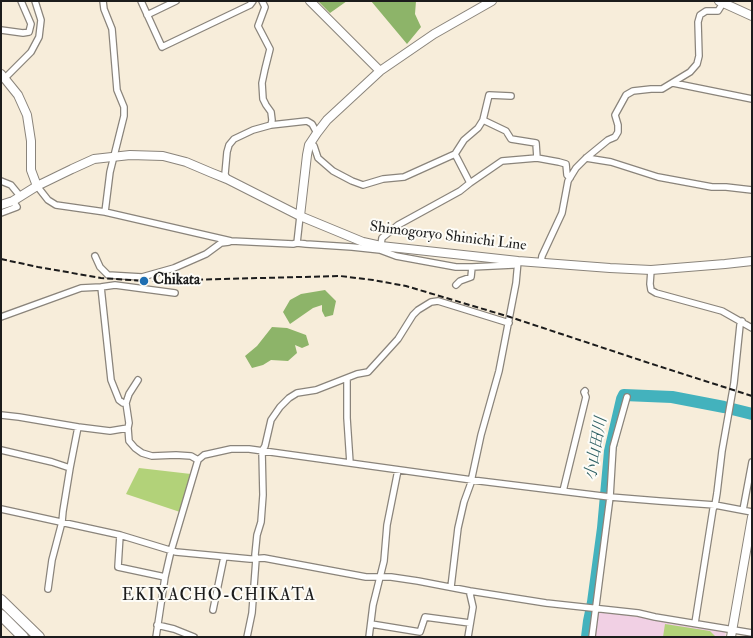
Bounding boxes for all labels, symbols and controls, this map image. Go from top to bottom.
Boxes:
street label: Shimogoryo Shinichi Line [369,218,527,256]
place label: Chikata [153,272,200,290]
marker: Chikata [138,275,150,287]
water label: 小山田川 [582,416,612,482]
district label: EKIYACHO-CHIKATA [122,586,316,606]

